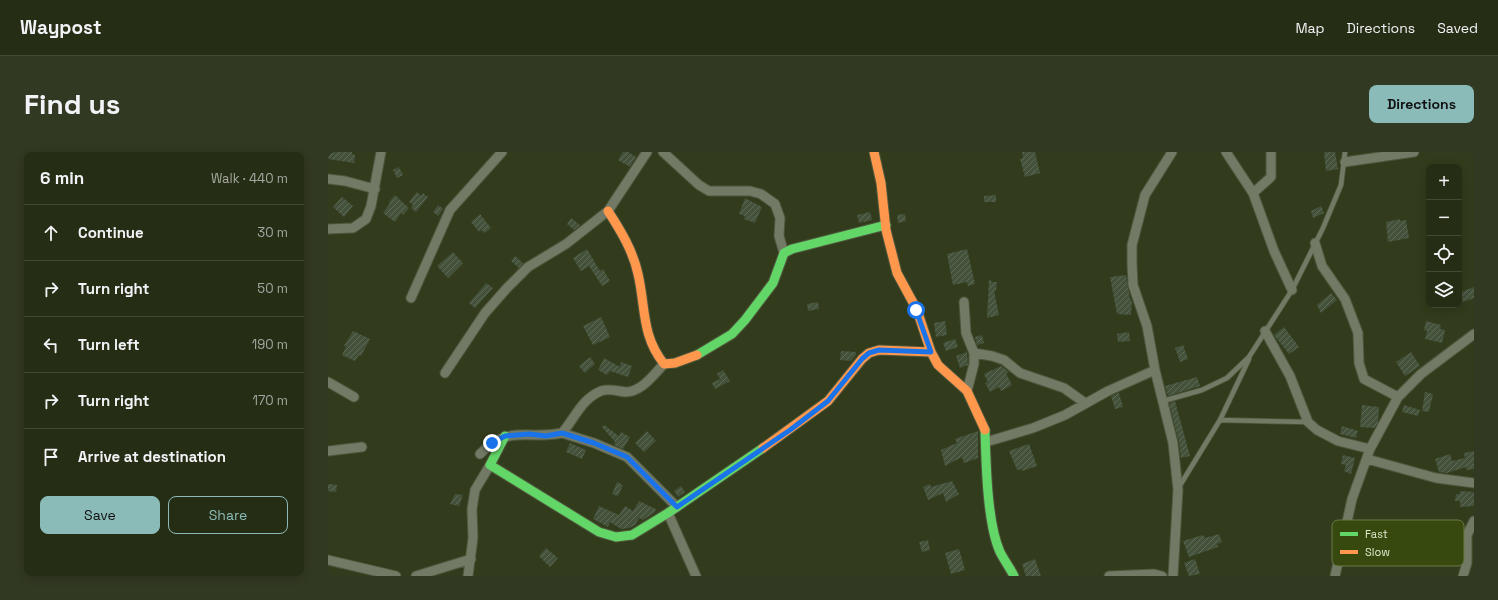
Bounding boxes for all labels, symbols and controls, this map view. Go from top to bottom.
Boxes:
text: Waypost [20,15,102,40]
text: Map [1295,19,1325,37]
text: Directions [1347,19,1415,37]
text: Saved [1437,19,1478,37]
button: Directions [1369,85,1474,123]
text: Find us [24,86,121,122]
map controls [1426,164,1462,308]
button: + [1426,164,1462,200]
text: 6 min [40,167,84,189]
text: Walk · 440 m [211,170,288,187]
button: − [1426,200,1462,236]
icon: ahead [40,222,62,244]
text: Continue [78,223,144,242]
text: 30 m [257,224,288,241]
button: locate [1426,236,1462,272]
button: layers [1426,272,1462,308]
icon: right [40,278,62,300]
text: Turn right [78,279,149,298]
text: 50 m [257,280,288,297]
route start [907,301,925,319]
icon: left [40,334,62,356]
text: Turn left [78,335,140,354]
text: 190 m [252,336,288,353]
icon: right [40,390,62,412]
text: Turn right [78,391,149,410]
text: 170 m [252,392,288,409]
route end [483,434,501,452]
icon: arrive [40,446,62,468]
text: Arrive at destination [78,447,226,466]
button: Save [40,496,160,534]
button: Share [168,496,288,534]
legend [1332,520,1464,566]
text: Fast [1365,527,1388,541]
text: Slow [1365,545,1390,559]

